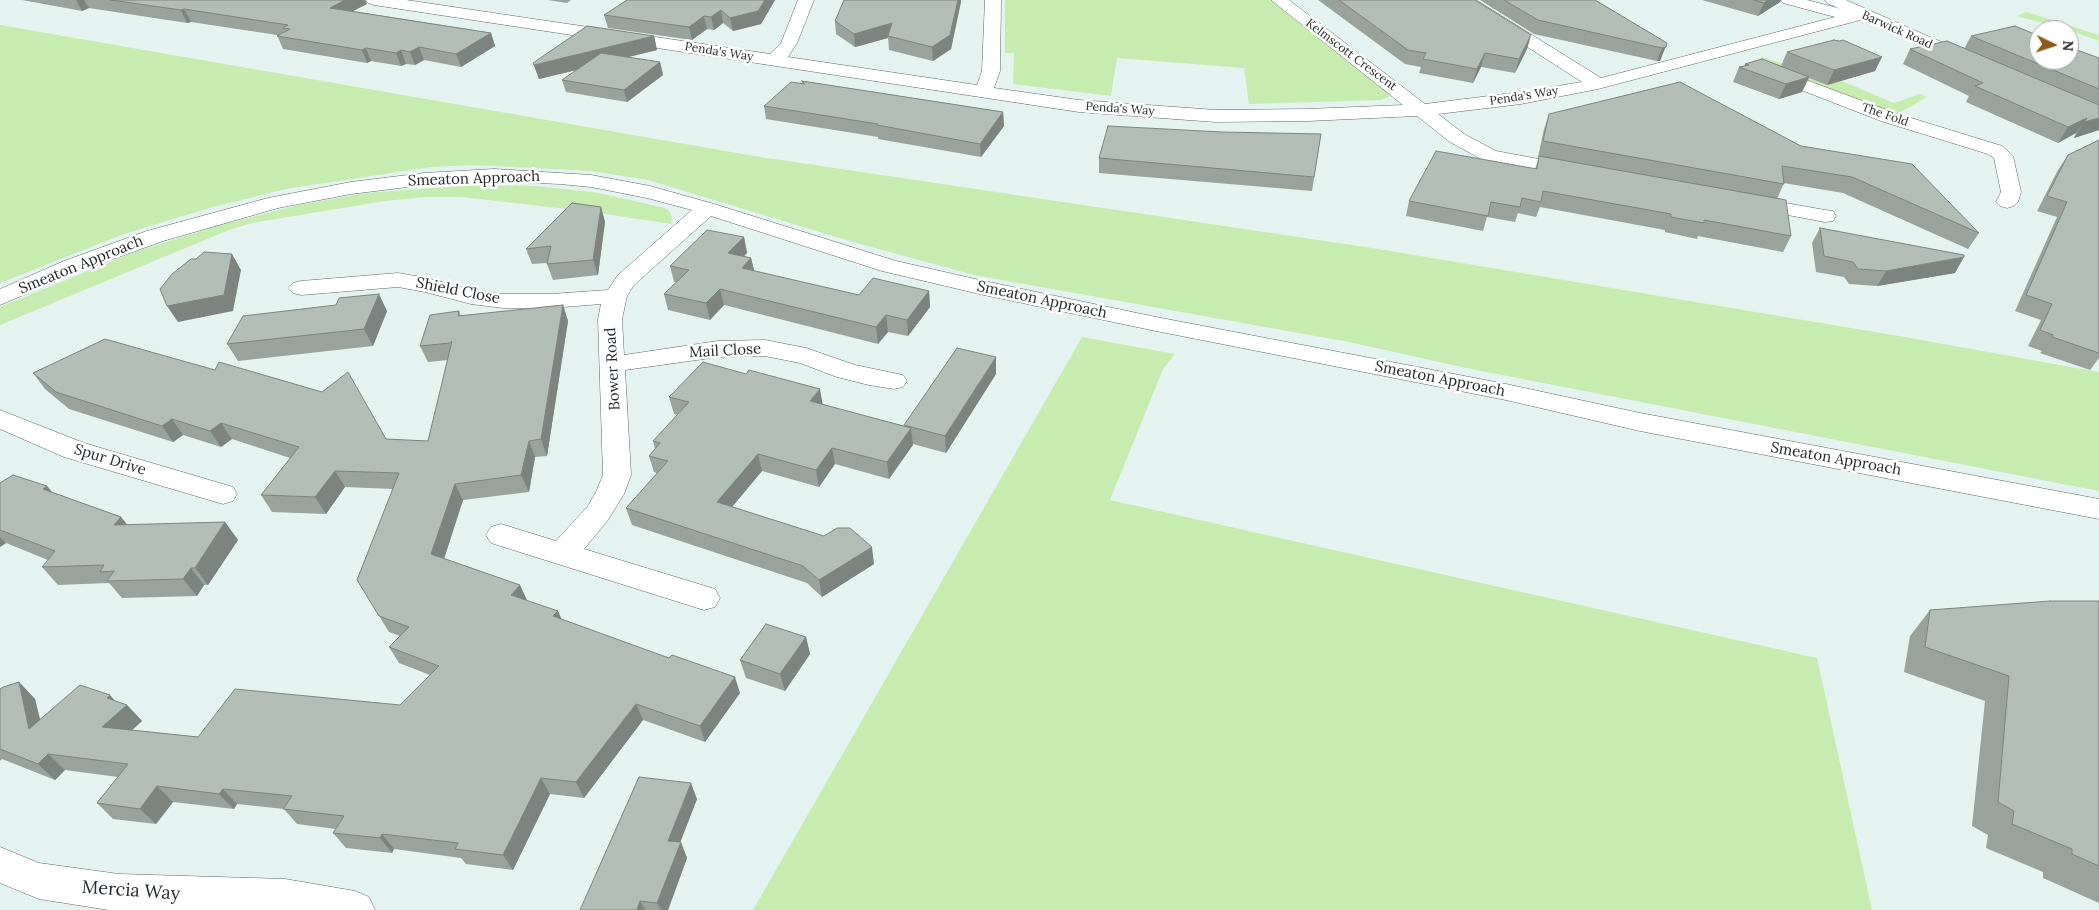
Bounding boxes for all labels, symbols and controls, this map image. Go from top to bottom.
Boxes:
street label: Barwick Road [1859,8,1935,52]
street label: Kelmscott Crescent [1303,16,1399,94]
north arrow [2029,20,2079,70]
street label: Penda's Way [684,39,754,65]
text: N [2059,40,2077,52]
street label: Penda's Way [1489,83,1559,109]
street label: Penda's Way [1085,99,1155,119]
street label: The Fold [1860,100,1910,130]
street label: Smeaton Approach [408,168,540,190]
street label: Smeaton Approach [16,232,146,298]
street label: Shield Close [414,274,502,308]
street label: Smeaton Approach [975,277,1109,323]
street label: Bower Road [602,327,624,411]
street label: Mail Close [688,340,762,362]
street label: Smeaton Approach [1373,358,1507,400]
street label: Smeaton Approach [1769,439,1903,479]
street label: Spur Drive [72,441,148,479]
street label: Mercia Way [81,877,181,905]

